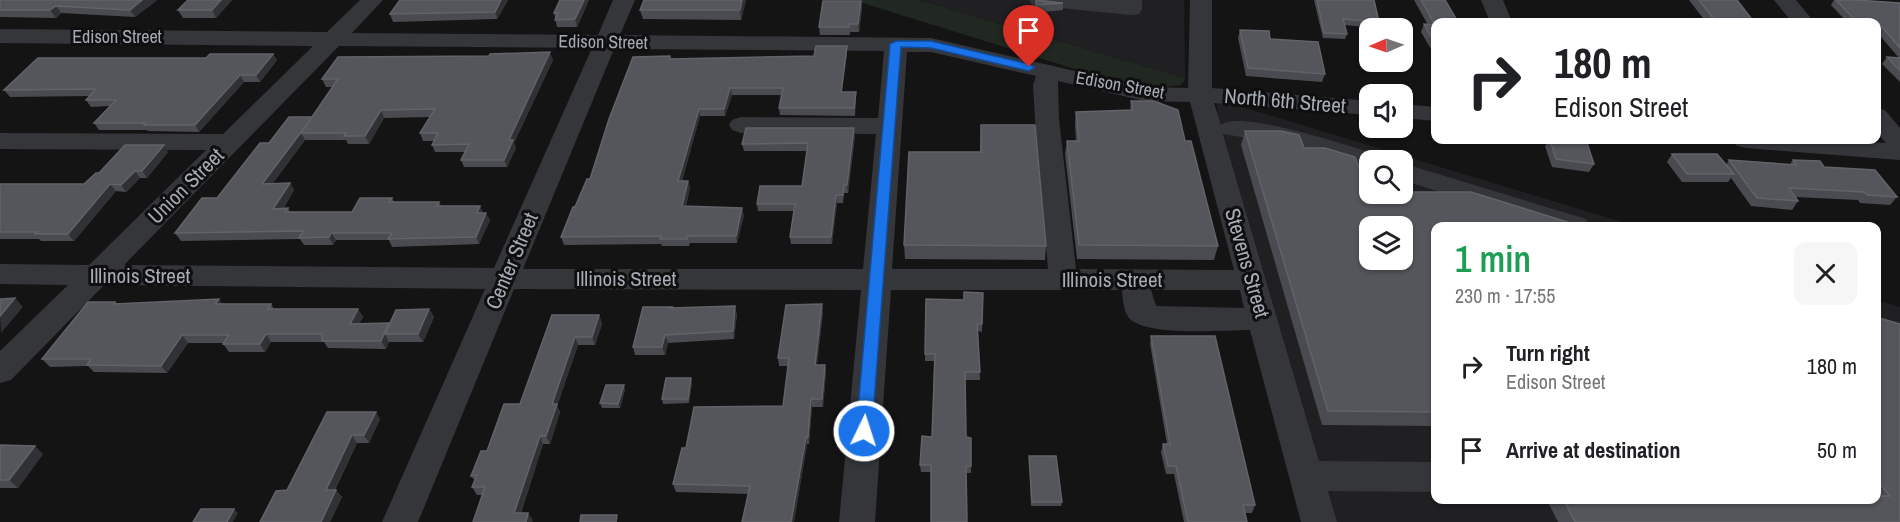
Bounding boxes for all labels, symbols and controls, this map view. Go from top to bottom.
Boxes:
pin [1003,5,1054,67]
icon: arrive [1012,14,1045,47]
north arrow [1359,18,1413,72]
map controls [1359,18,1413,270]
street label: Edison Street [72,24,162,49]
street label: Edison Street [558,28,648,55]
text: 180 m [1554,35,1652,91]
icon: right [1455,42,1533,120]
street label: Edison Street [1074,64,1166,105]
street label: North 6th Street [1223,81,1347,120]
button: sound [1359,84,1413,138]
text: Edison Street [1554,89,1688,125]
street label: Union Street [141,141,230,230]
button: search [1359,150,1413,204]
street label: Stevens Street [1218,205,1277,321]
street label: Center Street [478,208,545,314]
button: layers [1359,216,1413,270]
text: 1 min [1455,235,1531,283]
button: close [1794,242,1857,305]
street label: Illinois Street [90,261,190,290]
street label: Illinois Street [576,264,676,293]
street label: Illinois Street [1062,265,1162,294]
text: 230 m · 17:55 [1455,282,1555,309]
text: Turn right [1506,338,1590,368]
icon: right [1455,350,1488,383]
text: 180 m [1807,351,1857,381]
text: Edison Street [1506,368,1605,395]
position arrow [832,399,896,463]
icon: arrive [1455,434,1488,467]
text: Arrive at destination [1506,435,1680,465]
text: 50 m [1817,435,1857,465]

